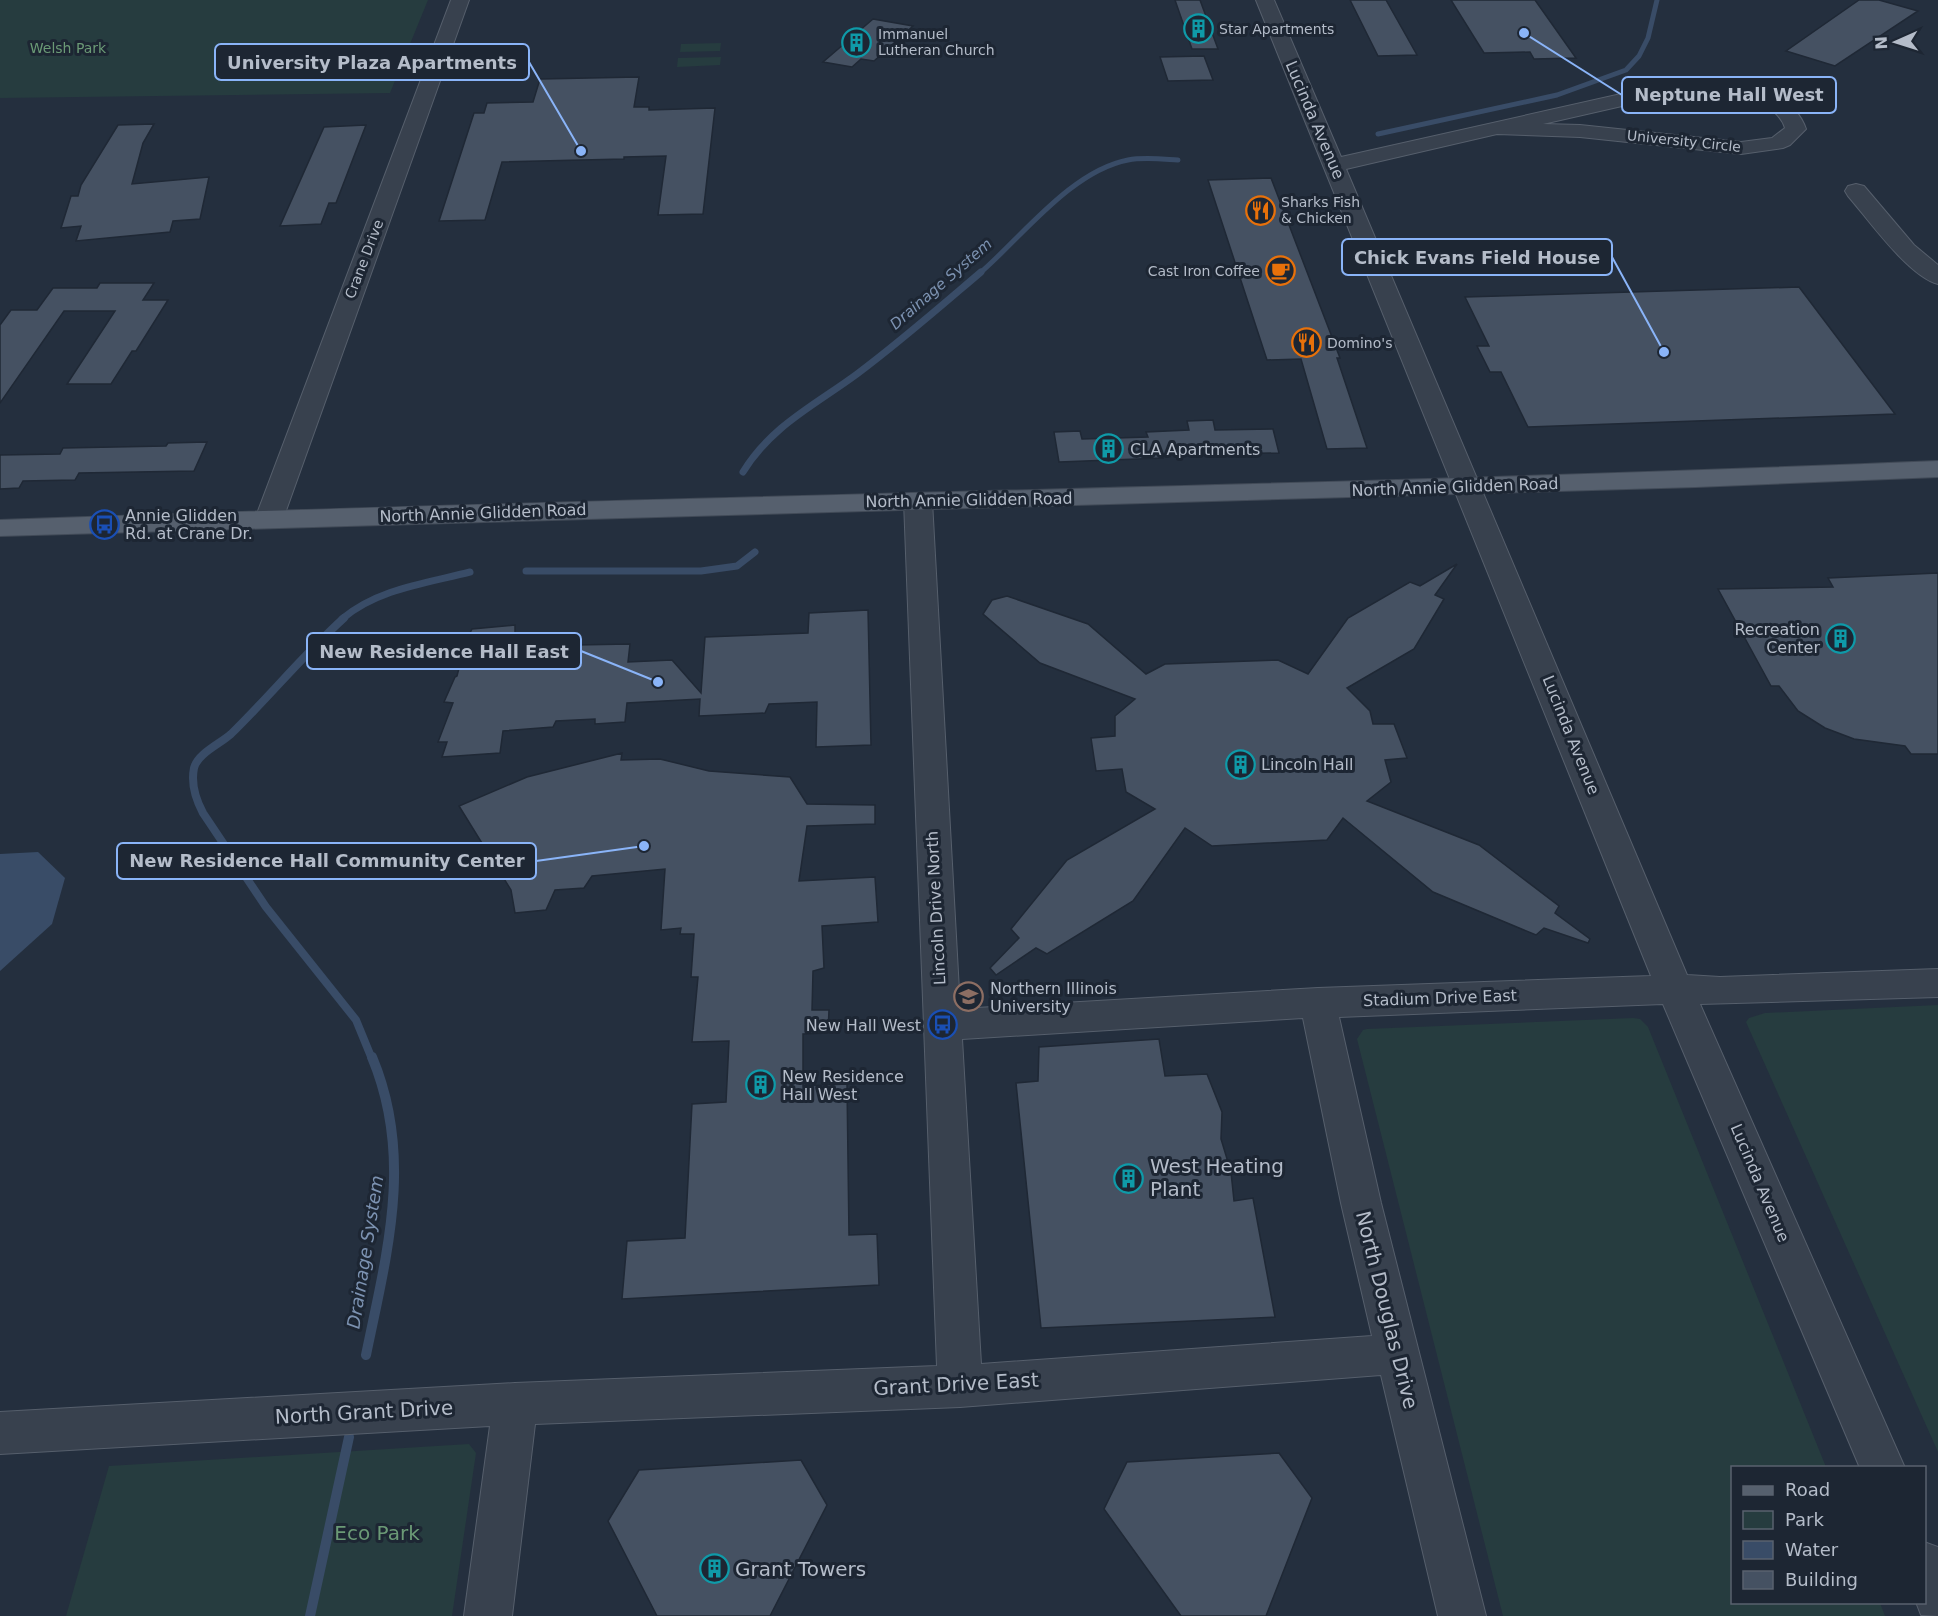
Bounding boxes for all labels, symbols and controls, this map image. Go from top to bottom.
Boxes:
north arrow [1866,12,1926,72]
building icon: Star Apartments [1182,13,1214,45]
place label: Star Apartments [1219,21,1334,37]
building icon: Immanuel Lutheran Church [841,26,873,58]
place label: Immanuel Lutheran Church [878,26,995,58]
text: N [1872,36,1891,50]
park label: Welsh Park [30,40,107,56]
callout: University Plaza Apartments [215,44,529,80]
text: University Plaza Apartments [227,52,517,73]
street label: Lucinda Avenue [1282,58,1348,182]
callout: Neptune Hall West [1622,77,1836,113]
text: Neptune Hall West [1634,84,1824,105]
street label: University Circle [1626,127,1742,155]
restaurant icon: Sharks Fish & Chicken [1244,194,1276,226]
place label: Sharks Fish & Chicken [1281,194,1360,226]
street label: Crane Drive [342,217,386,301]
water label: Drainage System [886,235,996,333]
callout: Chick Evans Field House [1342,239,1612,275]
text: Chick Evans Field House [1354,247,1600,268]
cafe icon: Cast Iron Coffee [1265,255,1297,287]
place label: Cast Iron Coffee [1148,263,1260,279]
restaurant icon: Domino's [1290,327,1322,359]
place label: Domino's [1327,335,1392,351]
building icon: CLA Apartments [1093,433,1125,465]
place label: CLA Apartments [1130,440,1260,459]
street label: North Annie Glidden Road [1351,474,1559,500]
street label: North Annie Glidden Road [865,489,1073,511]
street label: North Annie Glidden Road [379,500,587,526]
place label: Annie Glidden Rd. at Crane Dr. [125,506,253,543]
bus stop icon: Annie Glidden Rd. at Crane Dr. [88,508,120,540]
place label: Recreation Center [1734,620,1820,657]
building icon: Recreation Center [1825,622,1857,654]
callout: New Residence Hall East [307,633,581,669]
text: New Residence Hall East [319,641,569,662]
street label: Lucinda Avenue [1538,673,1604,797]
building icon: Lincoln Hall [1224,748,1256,780]
place label: Lincoln Hall [1261,755,1353,774]
street label: Lincoln Drive North [922,830,950,986]
callout: New Residence Hall Community Center [117,843,536,879]
text: New Residence Hall Community Center [129,850,525,871]
place label: Northern Illinois University [990,979,1117,1016]
school or university icon: Northern Illinois University [953,981,985,1013]
street label: Stadium Drive East [1363,986,1517,1010]
bus stop icon: New Hall West [926,1009,958,1041]
place label: New Hall West [806,1016,921,1035]
place label: New Residence Hall West [782,1067,904,1104]
building icon: New Residence Hall West [745,1069,777,1101]
street label: Lucinda Avenue [1727,1121,1793,1245]
place label: West Heating Plant [1150,1154,1284,1201]
building icon: West Heating Plant [1113,1162,1145,1194]
water label: Drainage System [342,1174,388,1330]
street label: North Douglas Drive [1351,1209,1423,1411]
street label: Grant Drive East [873,1368,1040,1400]
street label: North Grant Drive [274,1395,454,1429]
legend [1731,1466,1926,1604]
text: Road [1785,1479,1830,1500]
text: Park [1785,1509,1824,1530]
park label: Eco Park [334,1521,420,1545]
text: Water [1785,1539,1839,1560]
building icon: Grant Towers [698,1553,730,1585]
place label: Grant Towers [735,1557,866,1581]
text: Building [1785,1569,1858,1590]

